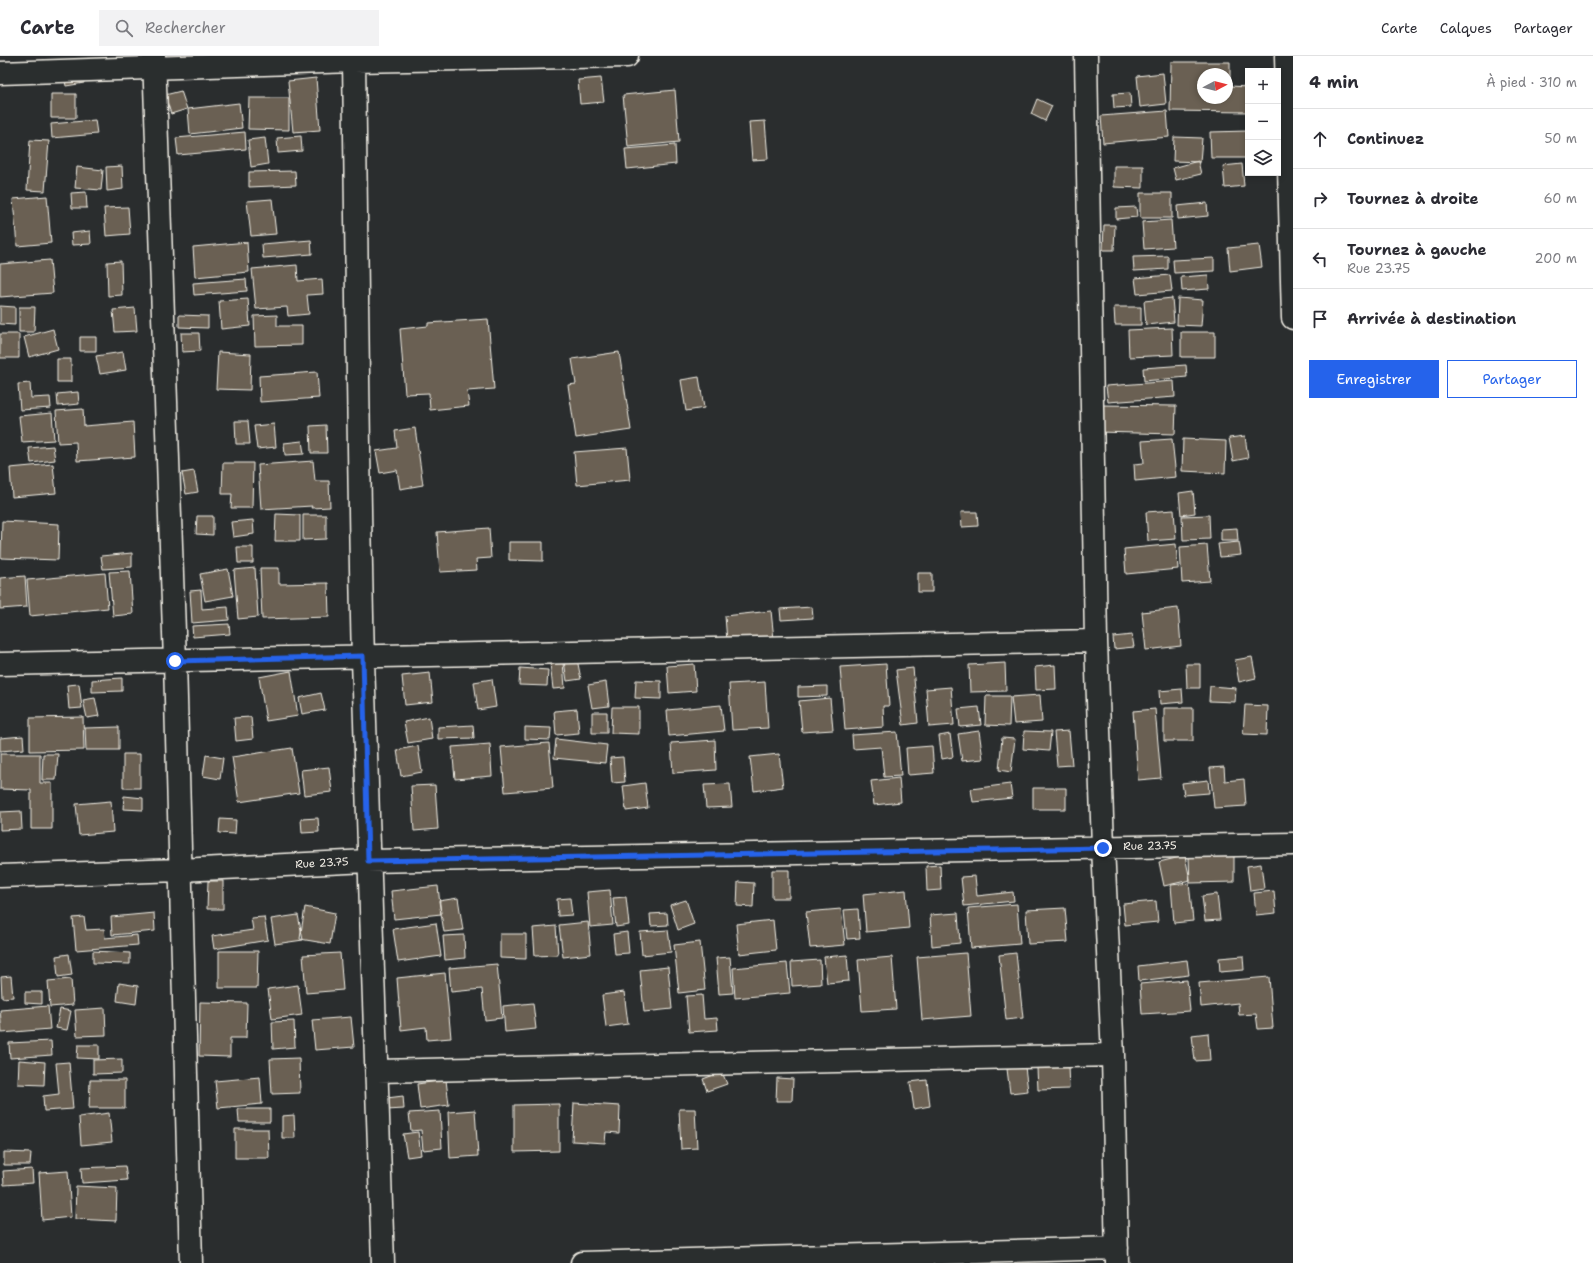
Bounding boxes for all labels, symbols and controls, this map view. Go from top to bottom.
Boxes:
search box [99,10,379,46]
text: Carte [20,15,75,40]
icon: search [113,17,135,39]
text: Rechercher [145,18,226,38]
text: Carte [1381,19,1418,37]
text: Calques [1440,19,1492,37]
text: Partager [1514,19,1573,37]
north arrow [1197,68,1233,104]
map controls [1245,68,1281,176]
button: + [1245,68,1281,104]
text: 4 min [1309,71,1359,93]
text: À pied · 310 m [1486,74,1577,91]
button: − [1245,104,1281,140]
icon: ahead [1309,128,1331,150]
text: Continuez [1347,129,1424,149]
text: 50 m [1544,130,1577,147]
button: layers [1245,140,1281,176]
icon: right [1309,188,1331,210]
text: Tournez à droite [1347,189,1479,209]
text: 60 m [1544,190,1577,207]
text: Tournez à gauche [1347,240,1487,260]
icon: left [1309,248,1331,270]
text: 200 m [1535,250,1577,267]
text: Rue 23.75 [1347,260,1410,277]
icon: arrive [1309,308,1331,330]
text: Arrivée à destination [1347,309,1516,329]
button: Enregistrer [1309,360,1439,398]
button: Partager [1447,360,1577,398]
route start [166,652,184,670]
street label: Rue 23.75 [1123,838,1177,854]
route end [1094,839,1112,857]
street label: Rue 23.75 [295,854,349,872]

